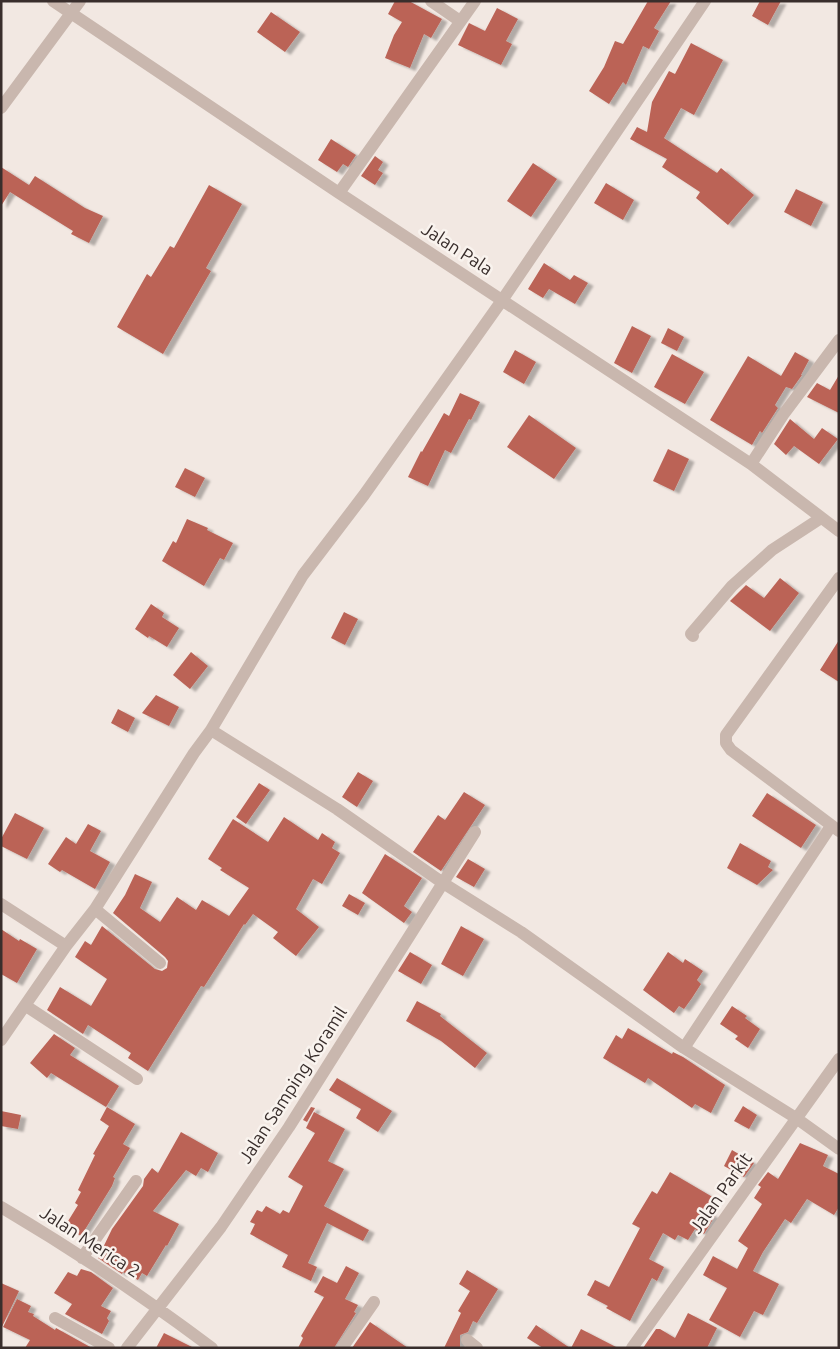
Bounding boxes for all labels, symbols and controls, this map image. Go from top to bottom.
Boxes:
street label: Jalan Pala [418,218,497,278]
street label: Jalan Samping Koramil [234,1002,350,1166]
street label: Jalan Parkit [685,1148,755,1237]
street label: Jalan Merica 2 [37,1201,144,1281]

